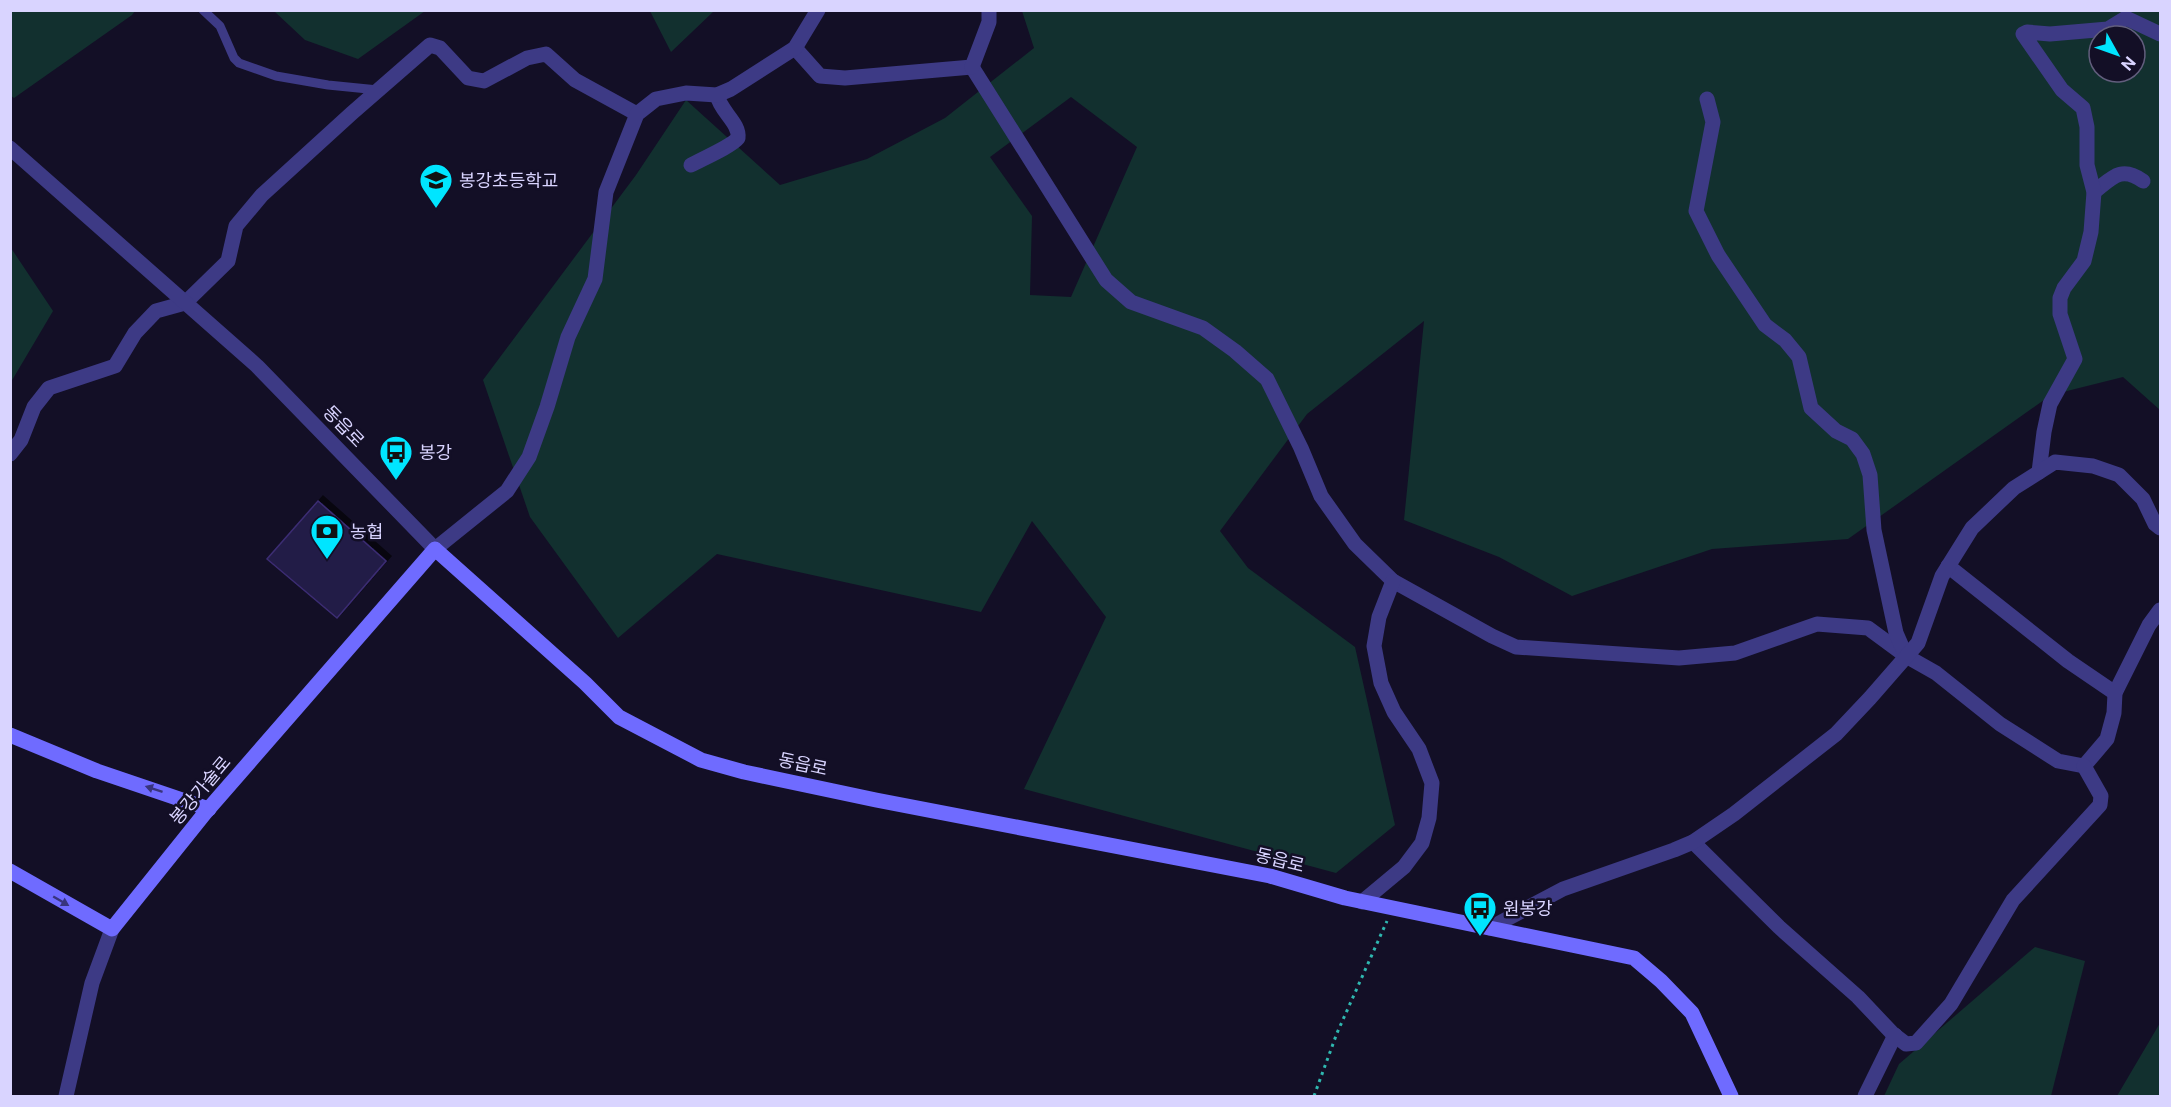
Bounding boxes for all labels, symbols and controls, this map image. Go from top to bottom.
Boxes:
north arrow [2087,24,2147,84]
text: N [2117,52,2139,74]
school or university icon: 봉강초등학교 [418,162,454,209]
place label: 봉강초등학교 [459,170,558,191]
street label: 동읍로 [319,401,369,451]
bus stop icon: 봉강 [378,434,414,481]
place label: 봉강 [419,442,452,463]
bank icon: 농협 [309,513,345,560]
place label: 농협 [350,521,383,542]
street label: 동읍로 [777,749,829,779]
street label: 봉강가술로 [165,752,235,828]
one-way arrow [145,784,163,794]
street label: 동읍로 [1253,844,1307,876]
bus stop icon: 원봉강 [1462,890,1498,937]
one-way arrow [53,896,69,907]
place label: 원봉강 [1503,898,1553,919]

